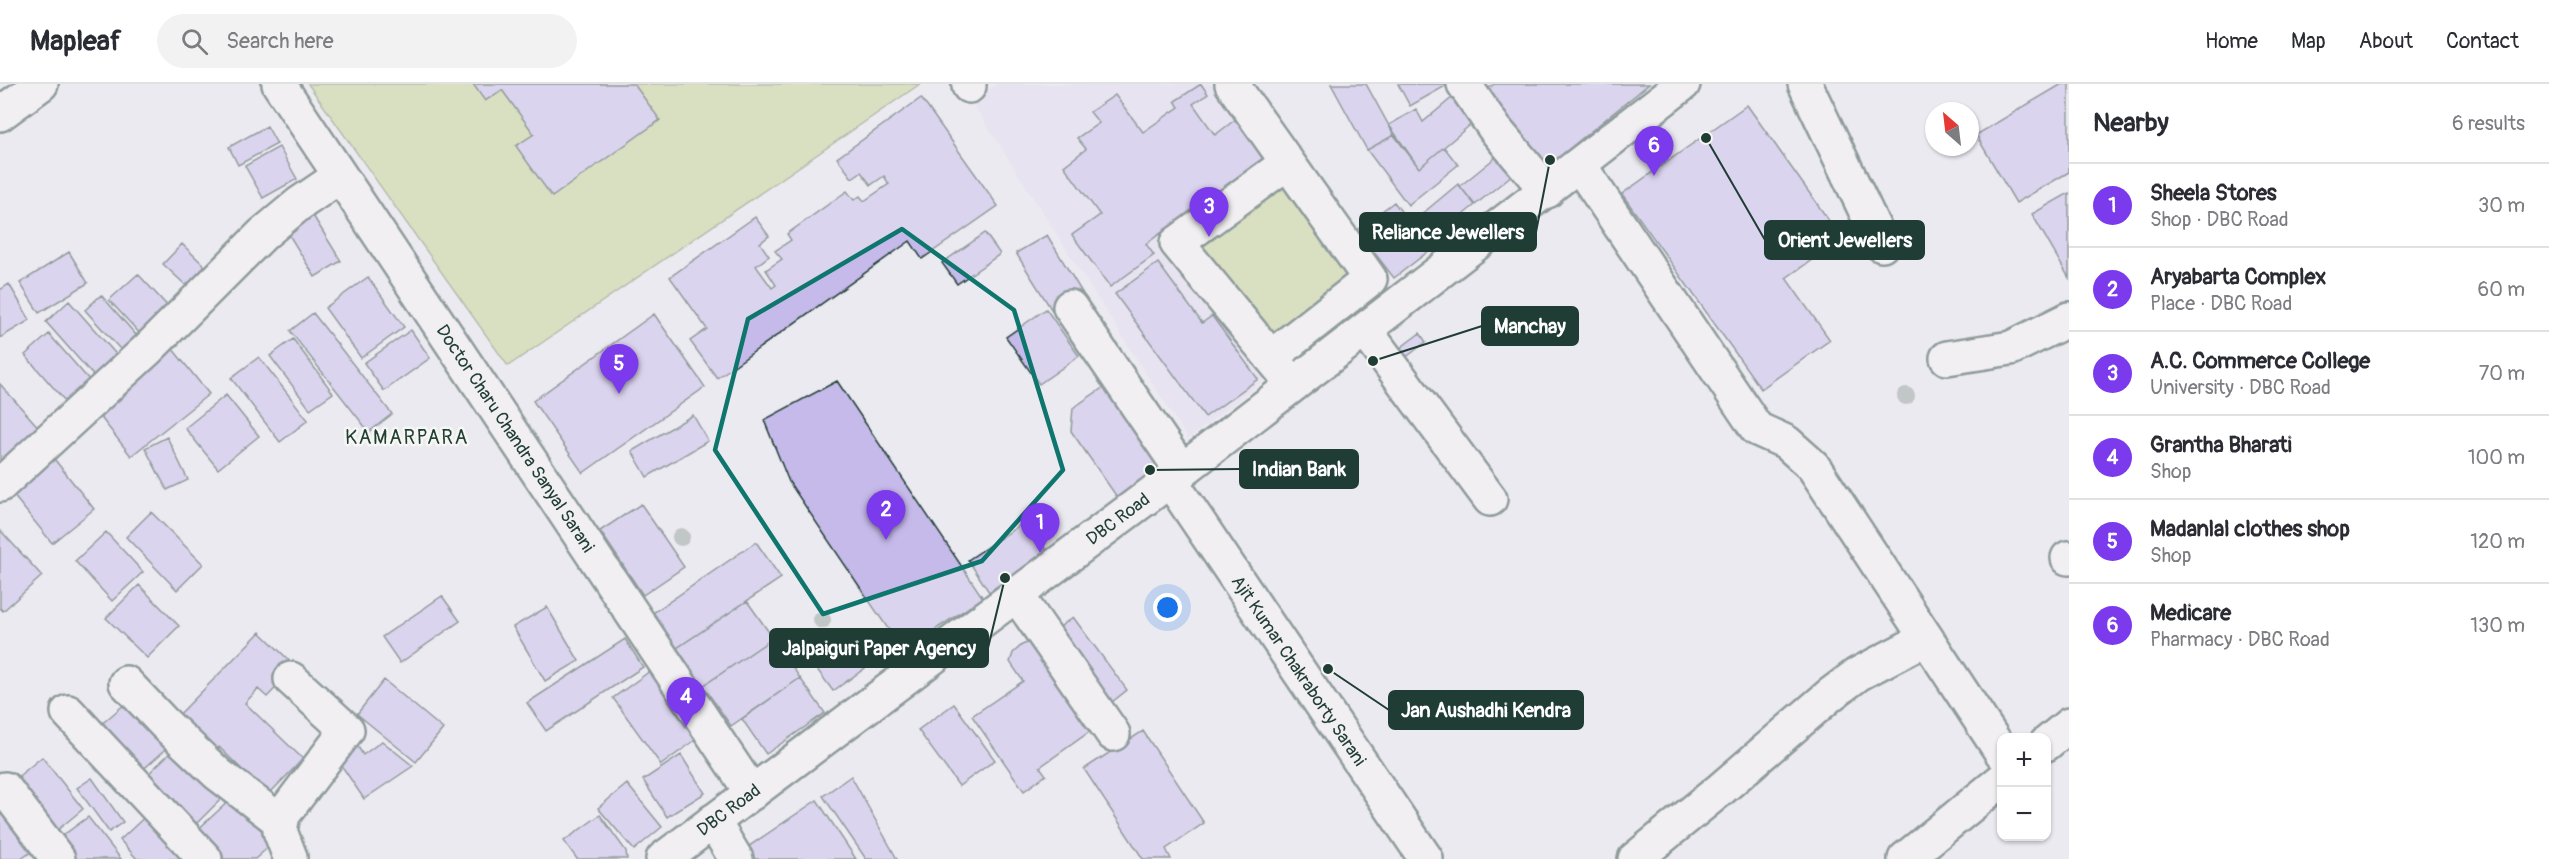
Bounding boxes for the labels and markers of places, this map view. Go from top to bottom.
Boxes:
pin: 6 [1634,126,1674,176]
pin: 3 [1190,188,1228,237]
callout: Reliance Jewellers [1360,213,1536,251]
callout: Orient Jewellers [1765,221,1924,259]
callout: Manchay [1482,307,1578,345]
pin: 5 [600,344,638,394]
callout: Indian Bank [1240,450,1358,488]
pin: 2 [866,490,906,540]
pin: 1 [1020,504,1060,553]
callout: Jalpaiguri Paper Agency [770,629,988,667]
pin: 4 [666,678,706,727]
callout: Jan Aushadhi Kendra [1389,691,1583,729]

